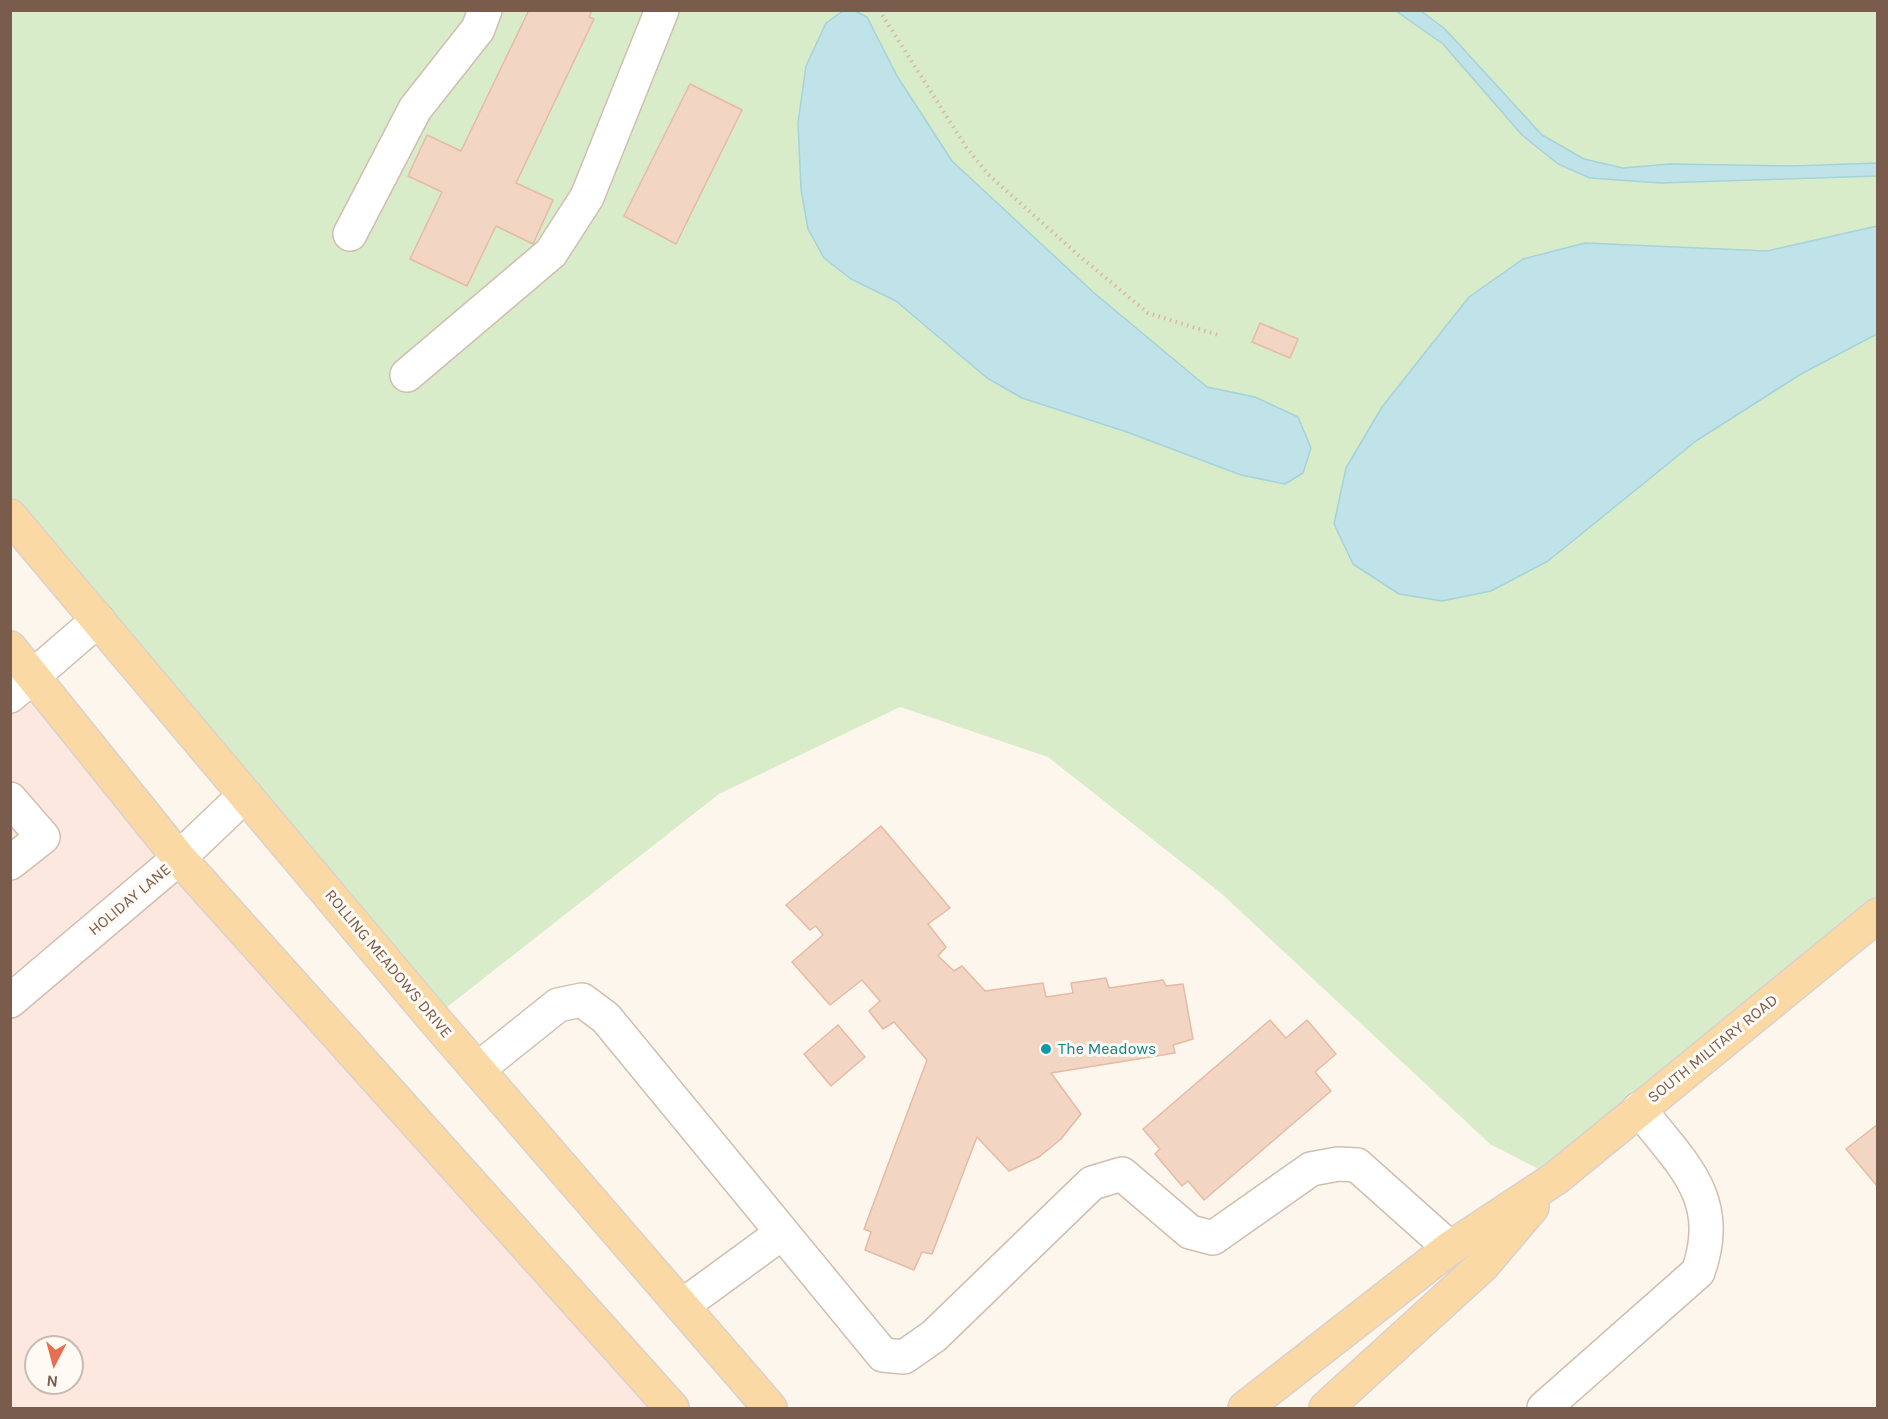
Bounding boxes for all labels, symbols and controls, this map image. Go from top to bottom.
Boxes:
street label: HOLIDAY LANE [85,860,175,940]
street label: ROLLING MEADOWS DRIVE [320,886,456,1042]
street label: SOUTH MILITARY ROAD [1644,991,1782,1107]
place label: The Meadows [1058,1039,1156,1059]
marker: The Meadows [1039,1042,1053,1056]
north arrow [24,1335,84,1395]
text: N [46,1371,59,1391]

